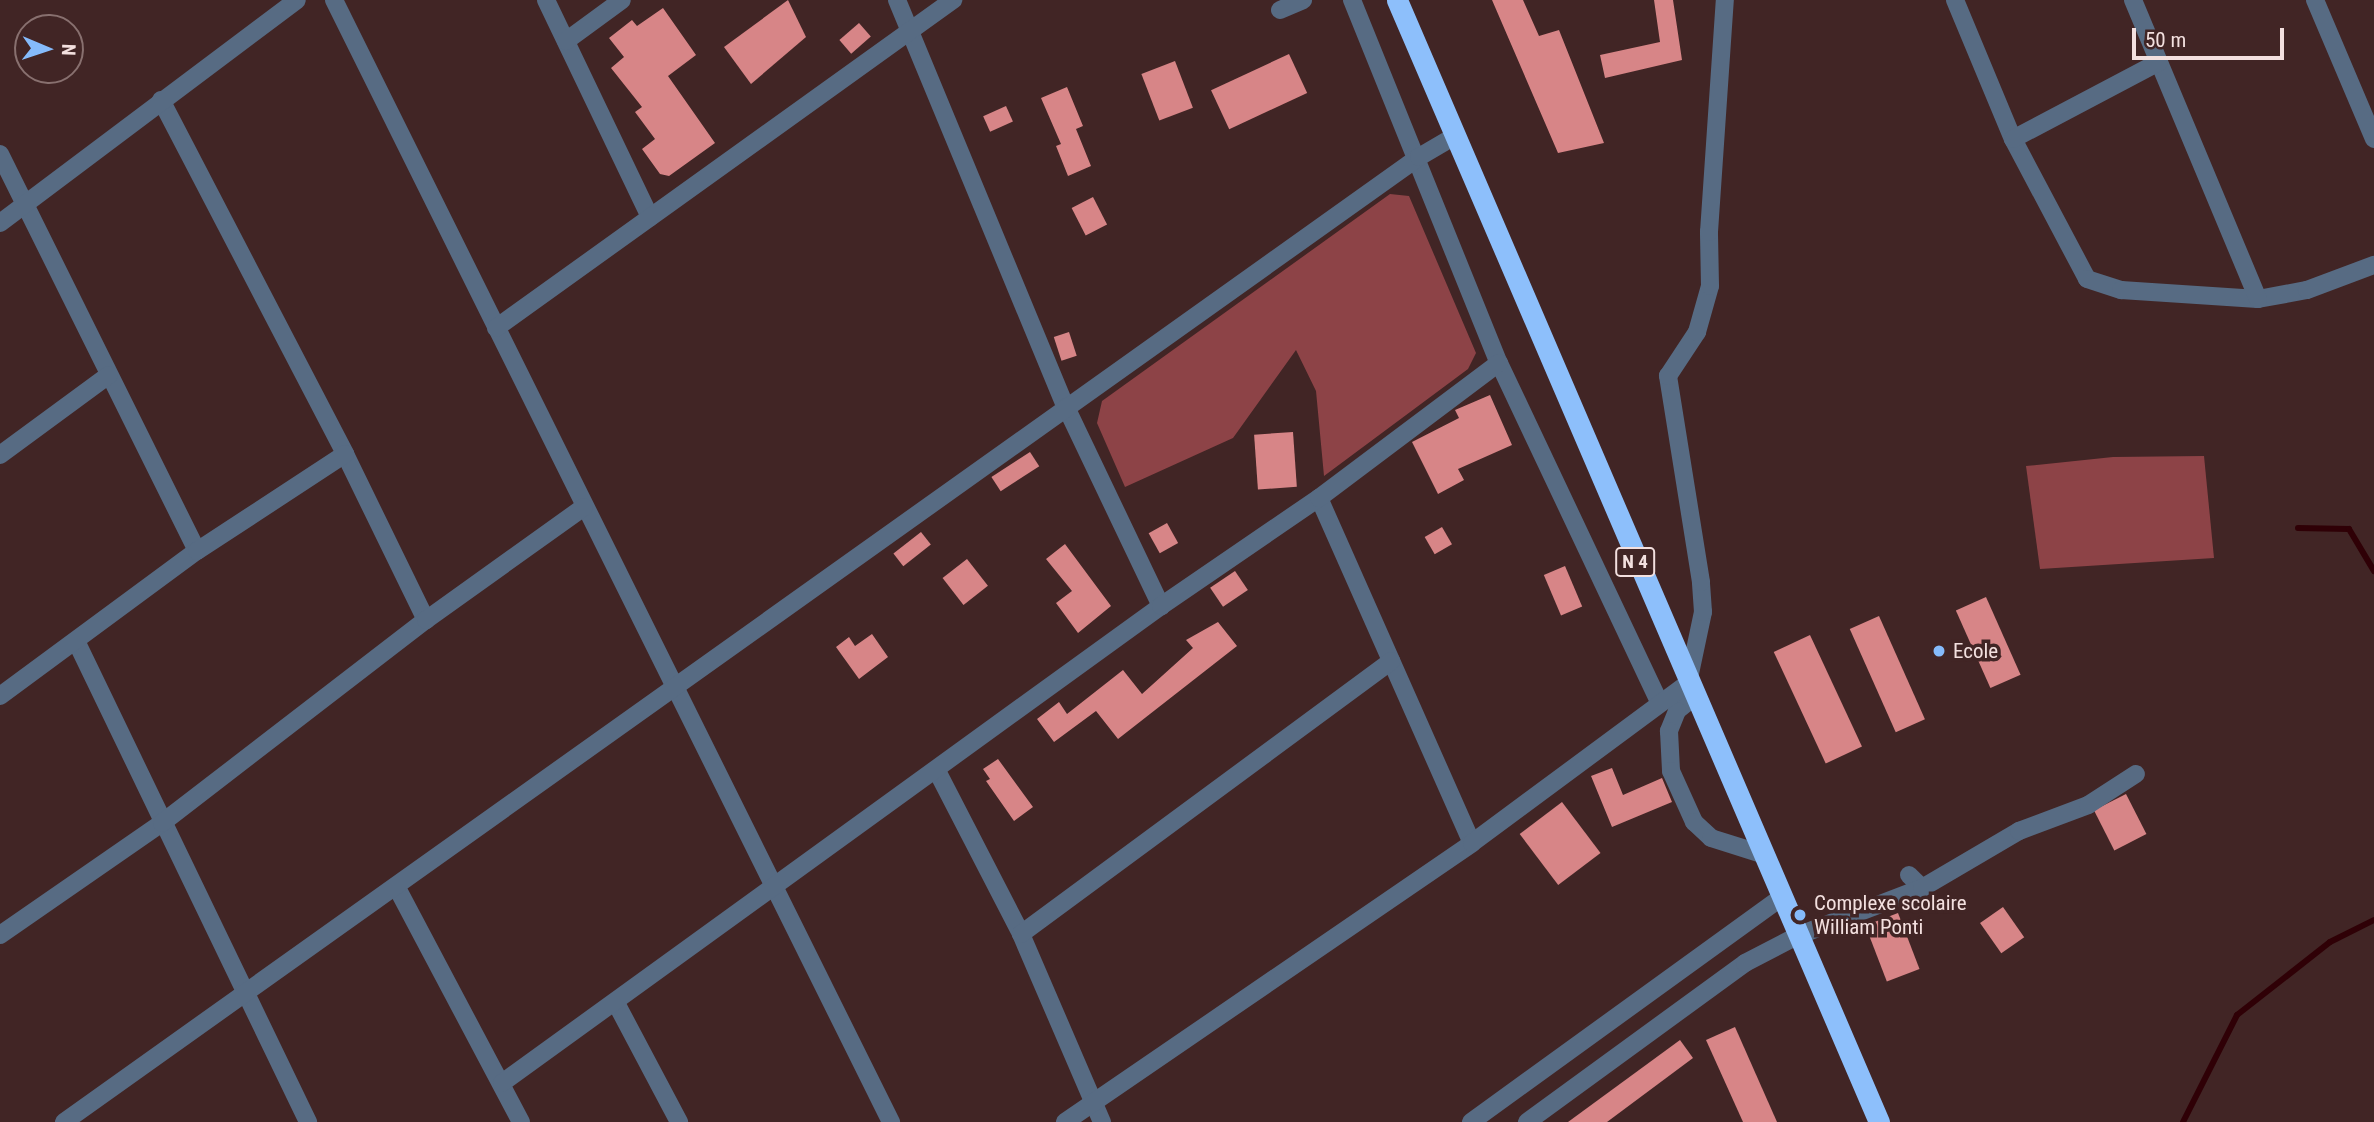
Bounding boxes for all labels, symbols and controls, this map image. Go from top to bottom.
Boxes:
north arrow [14,14,84,84]
scale bar [2136,14,2288,58]
text: 50 m [2145,28,2186,52]
text: N [57,43,80,56]
road number: N 4 [1614,547,1656,578]
place label: Ecole [1953,638,1998,664]
marker: Ecole [1931,643,1947,659]
place label: Complexe scolaire William Ponti [1814,890,1967,940]
marker: Complexe scolaire William Ponti [1792,907,1808,923]

